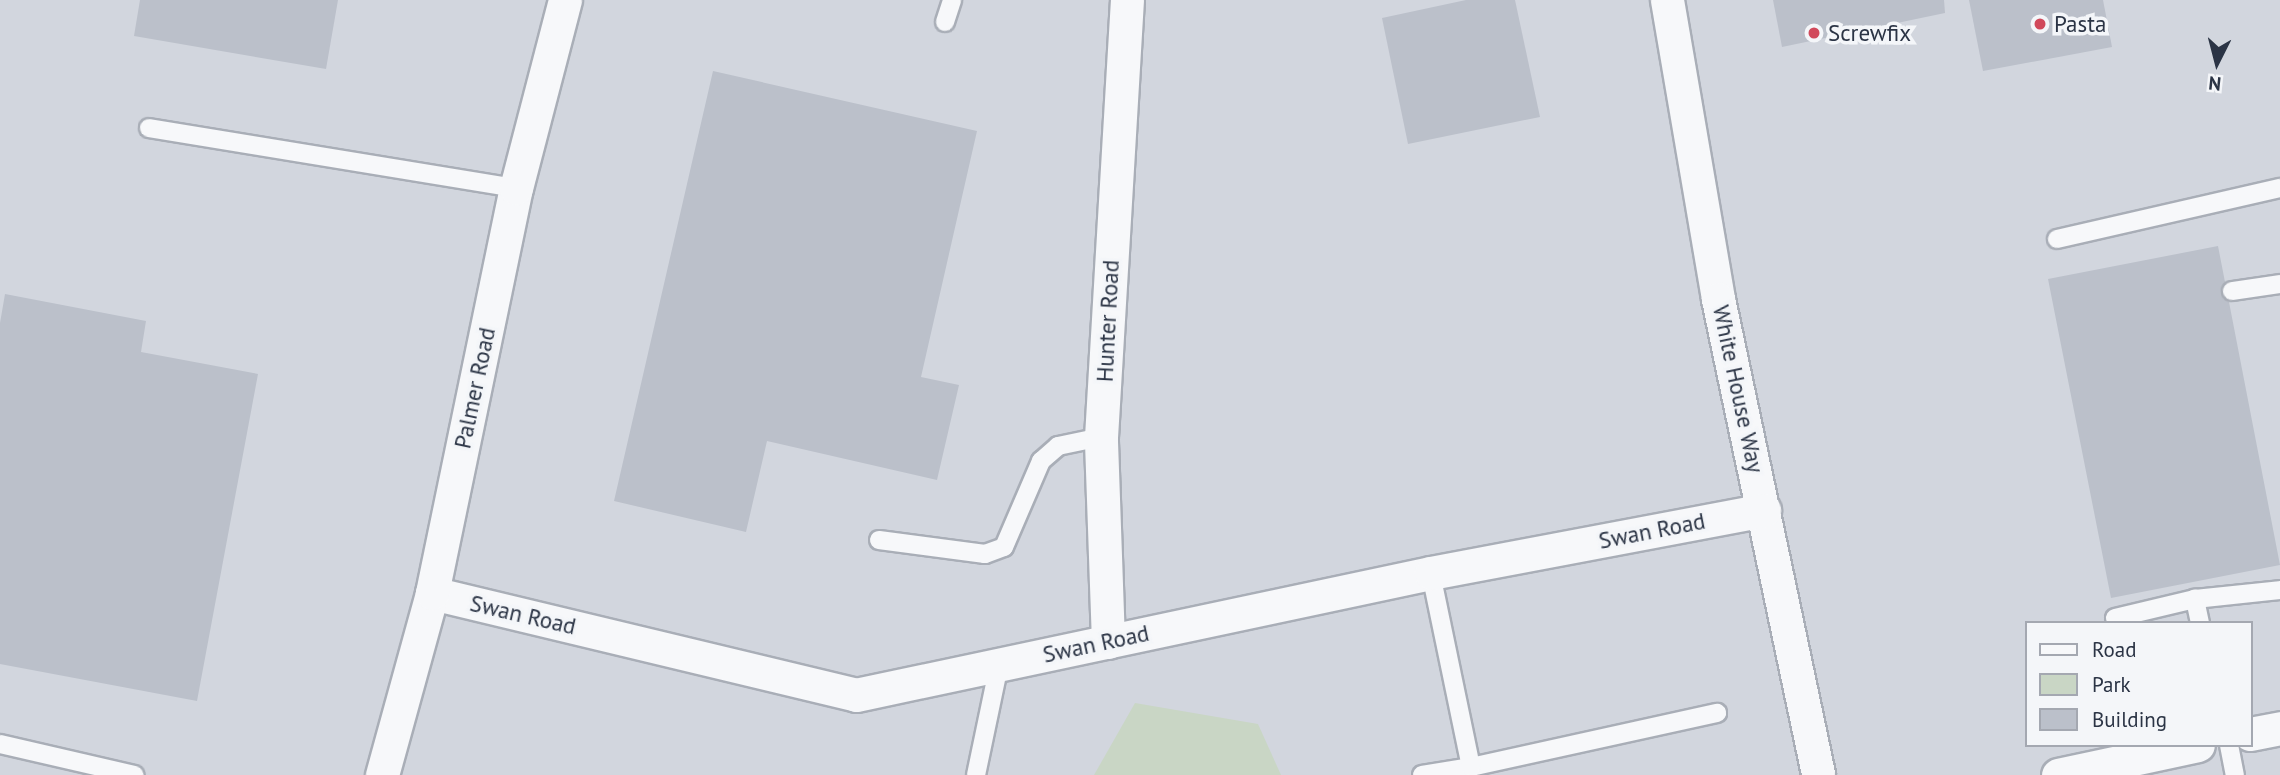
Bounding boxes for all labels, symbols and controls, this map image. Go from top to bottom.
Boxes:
place label: Pasta [2054,10,2106,38]
marker: Pasta [2032,16,2048,32]
place label: Screwfix [1828,19,1911,47]
marker: Screwfix [1806,25,1822,41]
north arrow [2182,28,2252,98]
text: N [2207,71,2222,96]
street label: Hunter Road [1091,259,1125,383]
street label: White House Way [1707,302,1769,476]
street label: Palmer Road [449,325,501,451]
street label: Swan Road [1596,507,1708,555]
street label: Swan Road [467,589,579,641]
street label: Swan Road [1040,619,1152,669]
legend [2024,621,2252,747]
text: Road [2092,636,2136,663]
text: Park [2092,671,2131,698]
text: Building [2092,706,2167,733]

